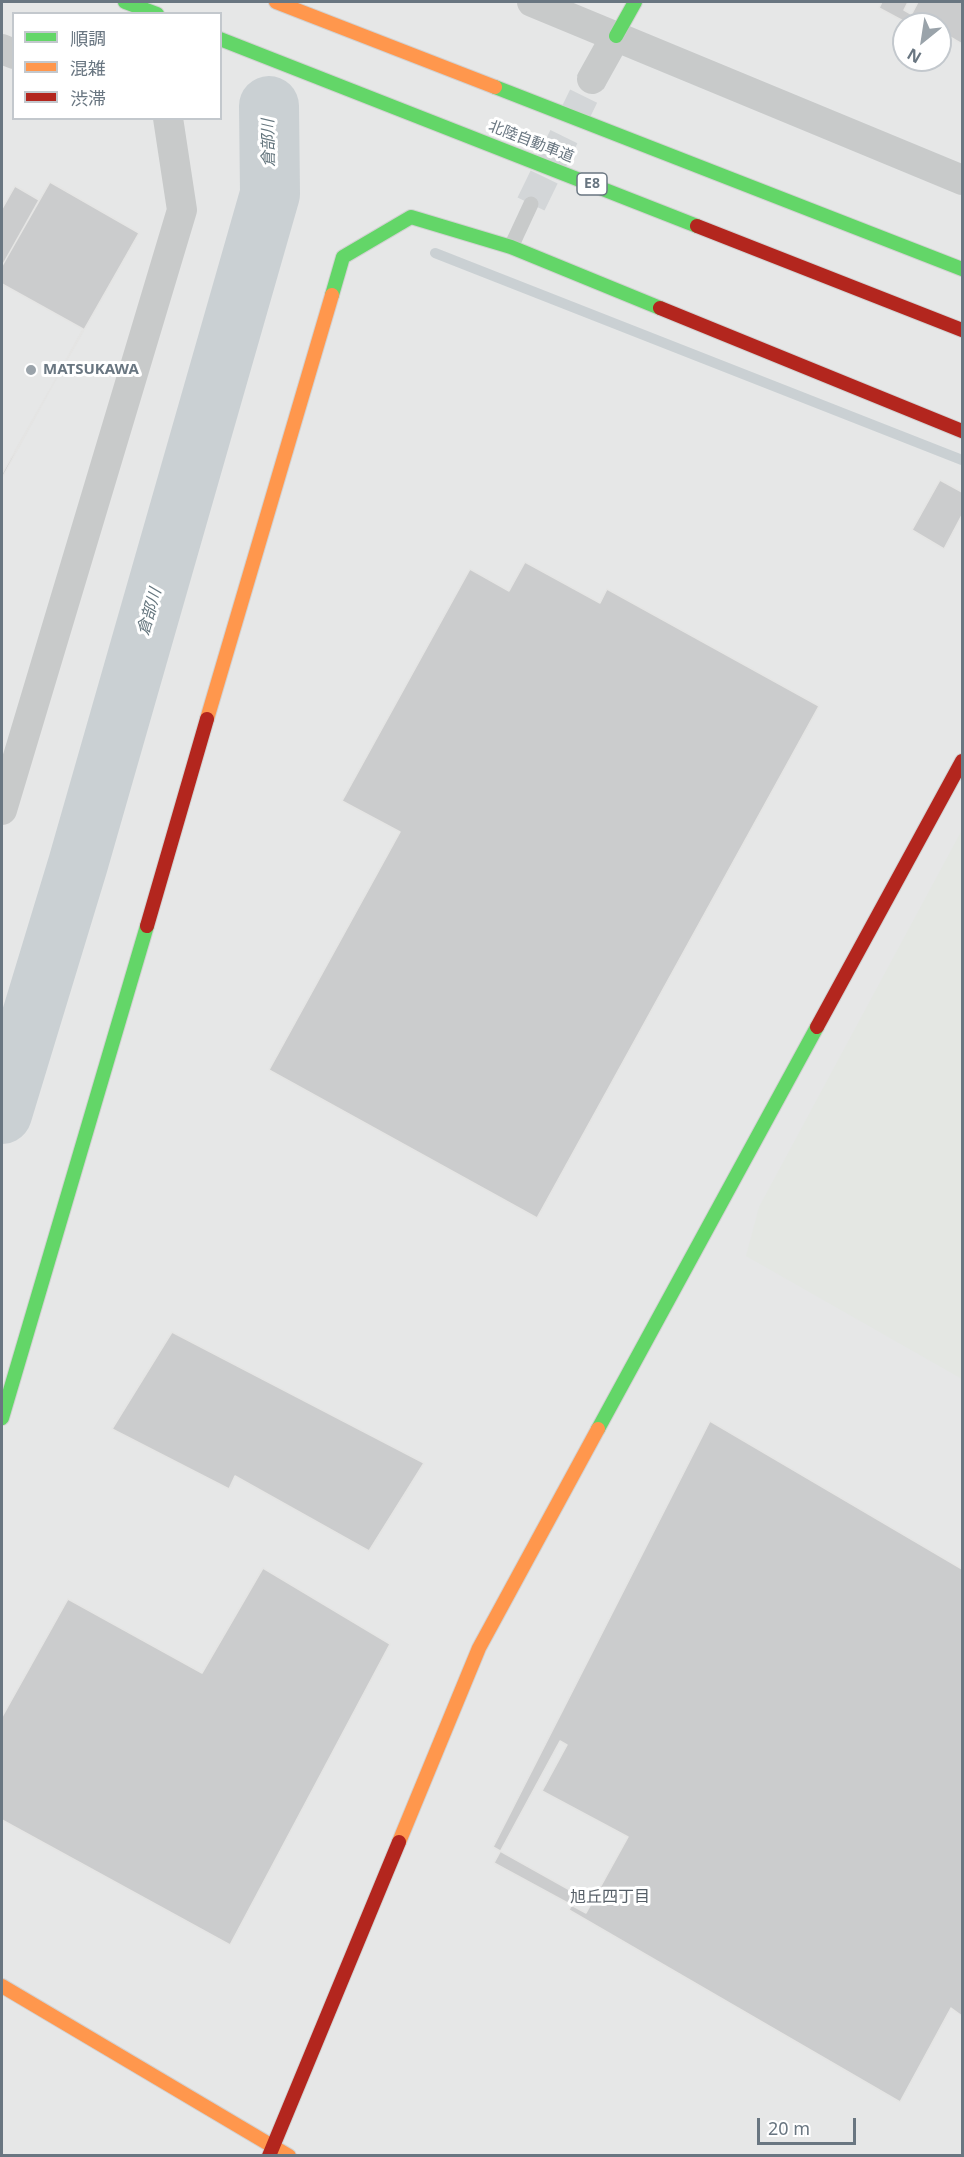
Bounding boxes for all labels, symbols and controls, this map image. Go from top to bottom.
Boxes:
legend [12,12,222,120]
north arrow [892,12,952,72]
text: 順調 [70,26,106,50]
text: N [903,43,925,69]
text: 混雑 [70,56,106,80]
text: 渋滞 [70,86,106,110]
street label: 北陸自動車道 [486,117,576,167]
water label: 倉部川 [259,119,279,167]
road number: E8 [577,173,607,195]
place label: MATSUKAWA [43,361,139,379]
marker: MATSUKAWA [24,363,38,377]
water label: 倉部川 [134,586,166,638]
district label: 旭丘四丁目 [570,1887,650,1907]
scale bar [760,2106,859,2144]
text: 20 m [768,2116,810,2140]

